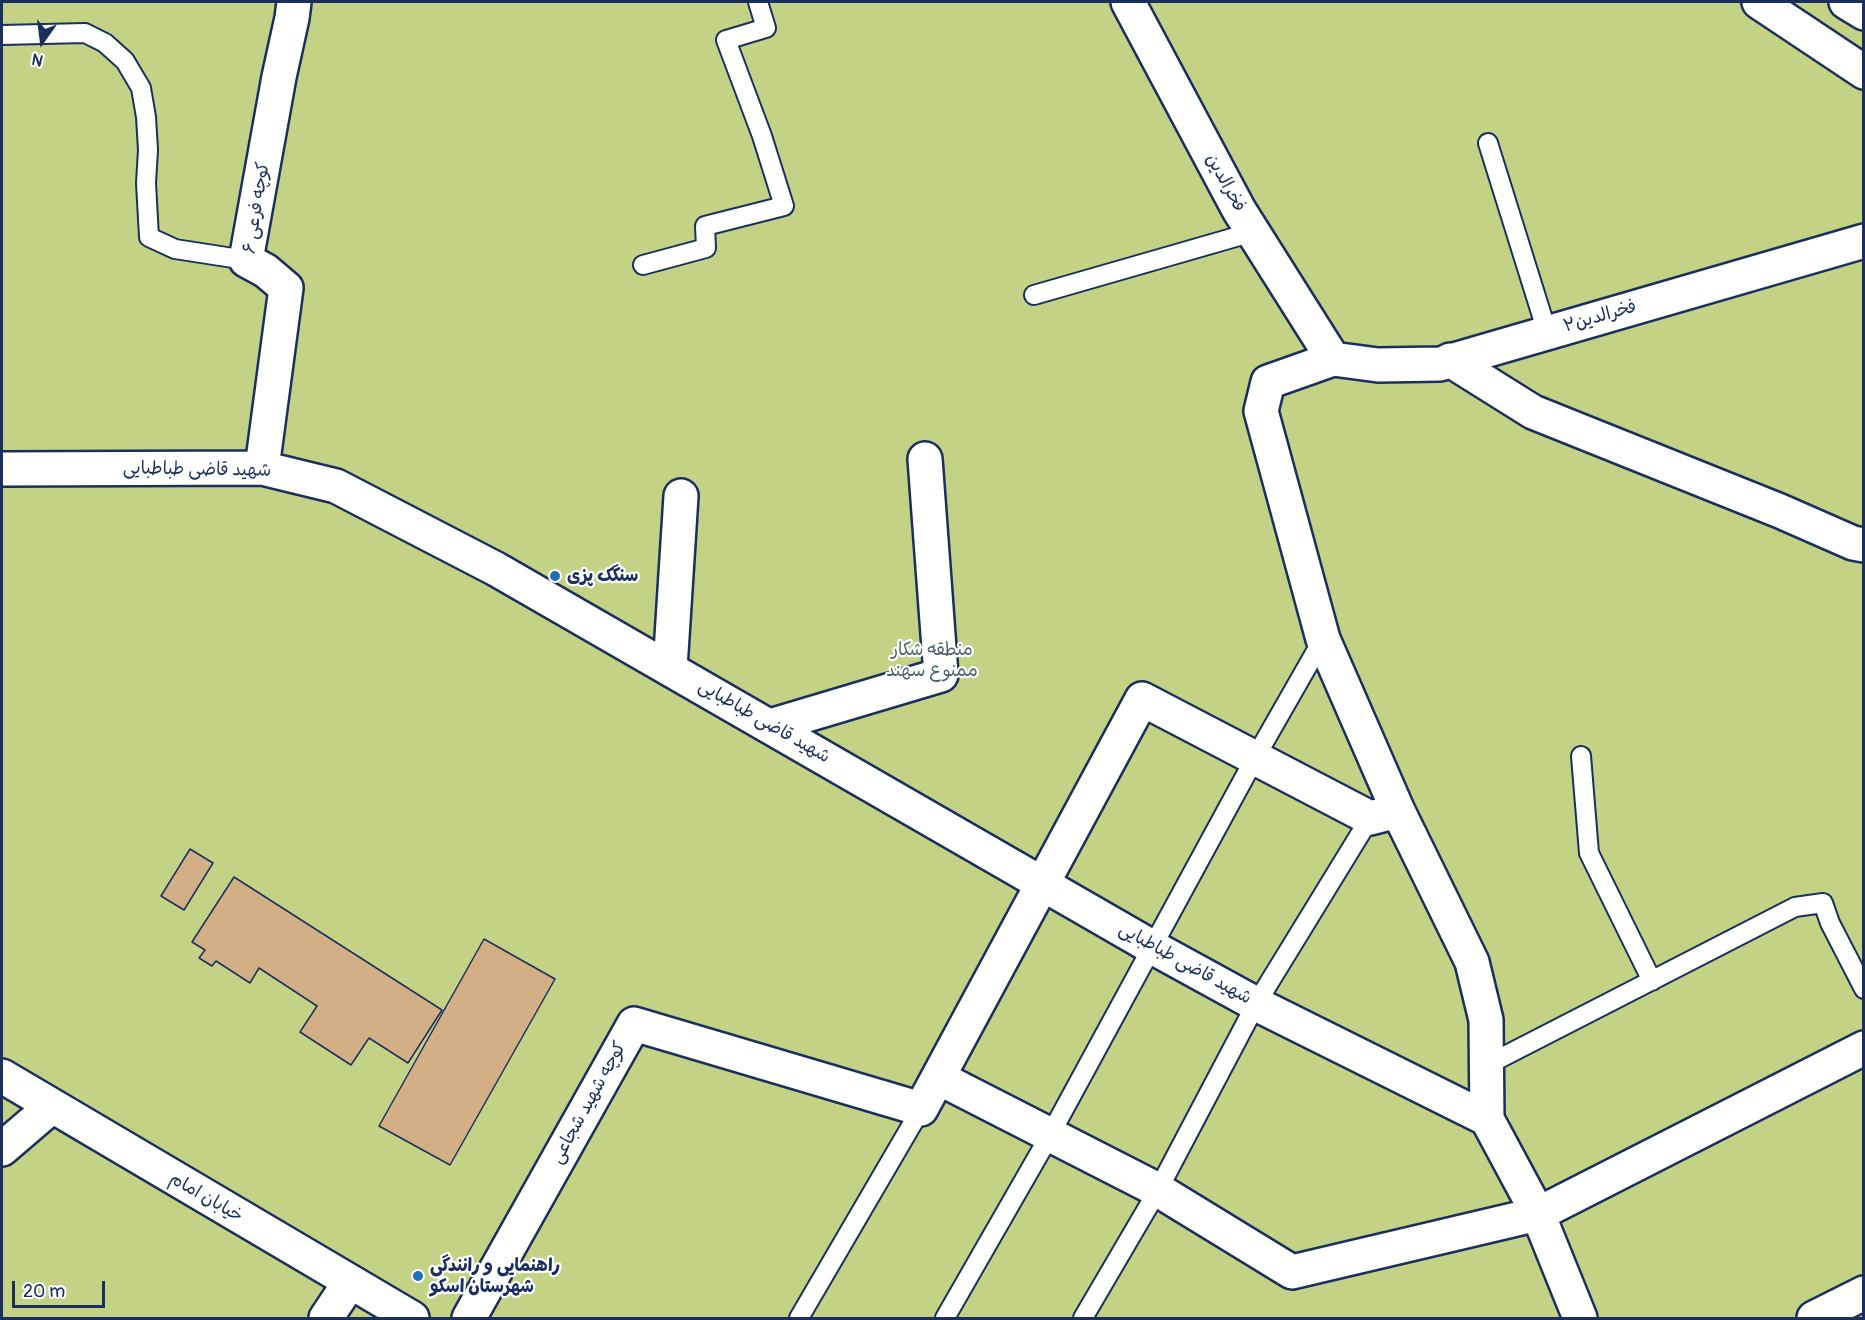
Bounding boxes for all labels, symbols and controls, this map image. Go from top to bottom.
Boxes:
north arrow [12,12,72,72]
text: N [30,48,45,70]
street label: فخرالدین [1200,150,1250,216]
street label: کوچه فرعی ۶ [239,161,275,255]
street label: فخرالدین۲ [1561,296,1639,338]
street label: شهید قاضی طباطبایی [123,458,271,482]
place label: سنگک پزی [567,565,638,587]
marker: سنگک پزی [548,569,562,583]
park label: منطقه شکار ممنوع سهند [886,639,978,682]
street label: شهید قاضی طباطبایی [694,676,834,768]
street label: شهید قاضی طباطبایی [1115,919,1255,1009]
street label: کوچه شهید شجاعی [547,1038,631,1168]
street label: خیابان امام [165,1168,247,1228]
place label: راهنمایی و رانندگی شهرستان اسکو [430,1255,560,1298]
scale bar [15,1269,108,1307]
marker: راهنمایی و رانندگی شهرستان اسکو [411,1269,425,1283]
text: 20 m [23,1280,65,1303]

